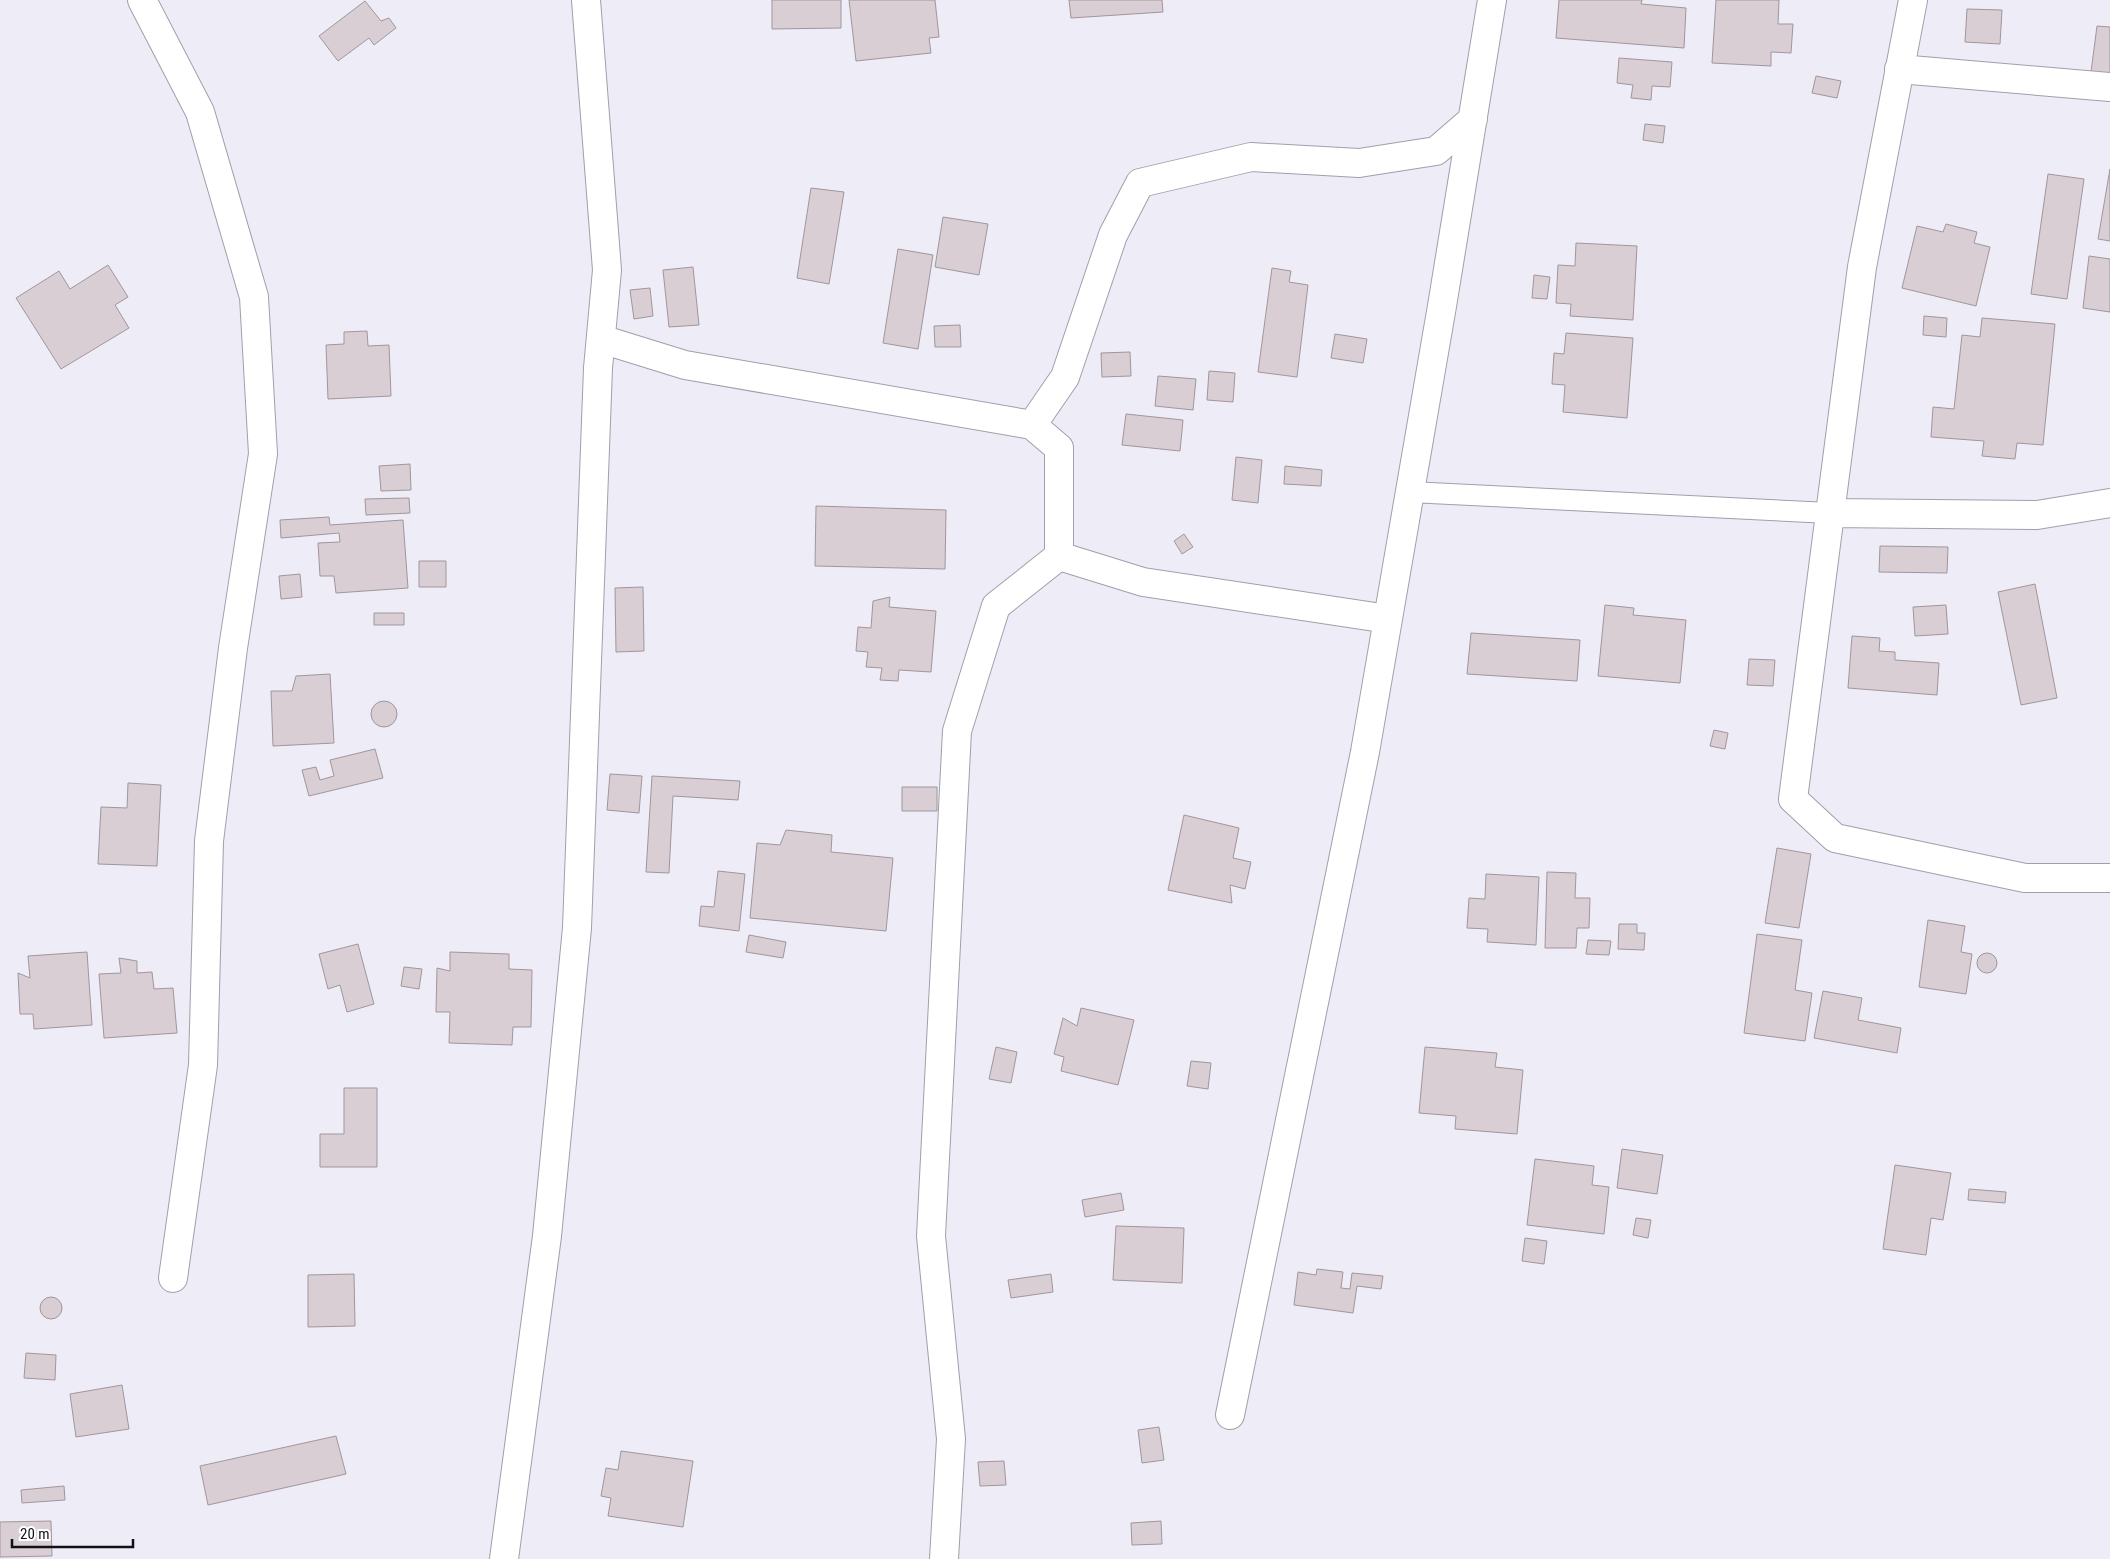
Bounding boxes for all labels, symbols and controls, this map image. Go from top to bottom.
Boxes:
scale bar [12,1516,134,1548]
text: 20 m [20,1525,50,1543]

